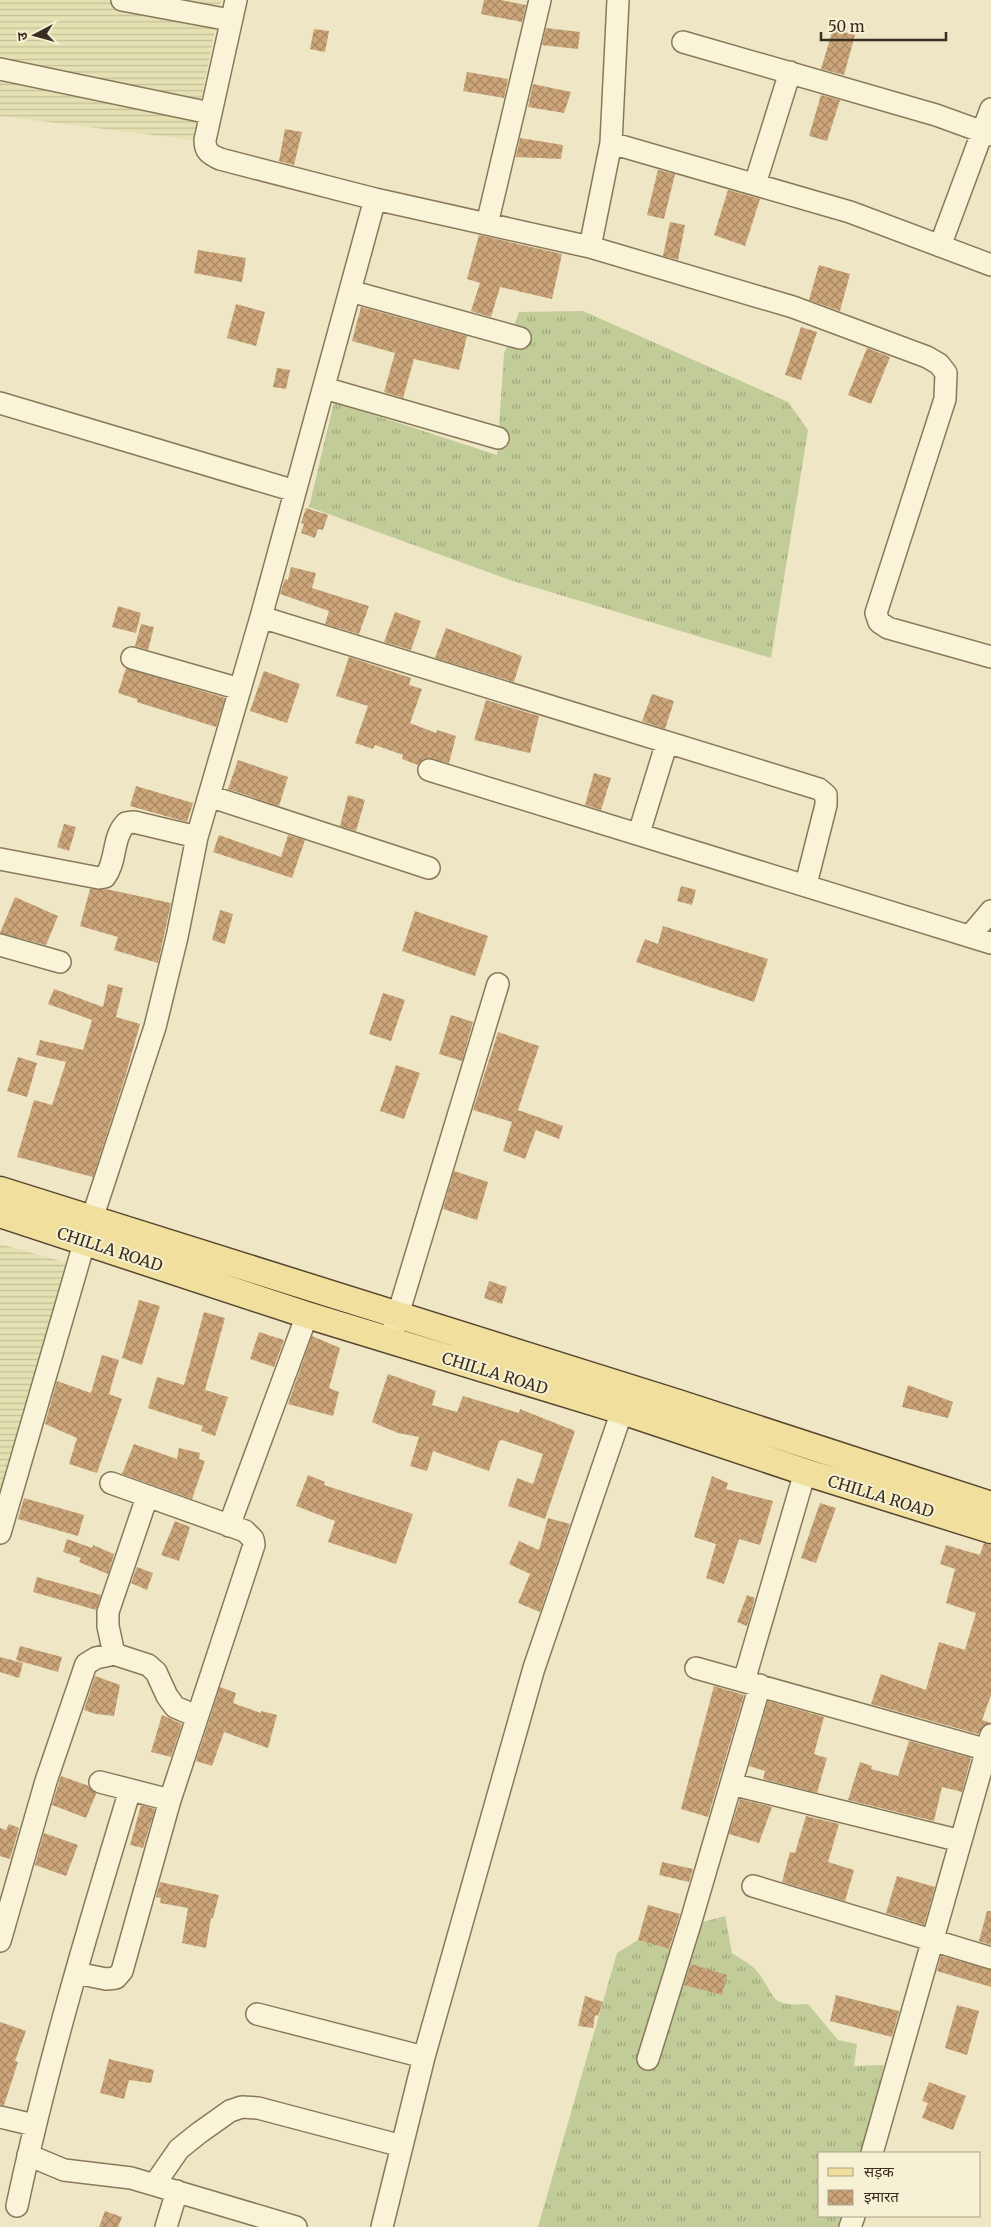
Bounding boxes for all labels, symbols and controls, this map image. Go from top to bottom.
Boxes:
north arrow [10,10,60,60]
scale bar [821,10,946,42]
text: 50 m [828,17,865,36]
text: उ [13,31,31,41]
street label: CHILLA ROAD [55,1223,165,1275]
street label: CHILLA ROAD [440,1347,550,1399]
street label: CHILLA ROAD [826,1470,936,1522]
legend [818,2152,981,2217]
text: सड़क [864,2162,894,2181]
text: इमारत [864,2187,899,2206]

